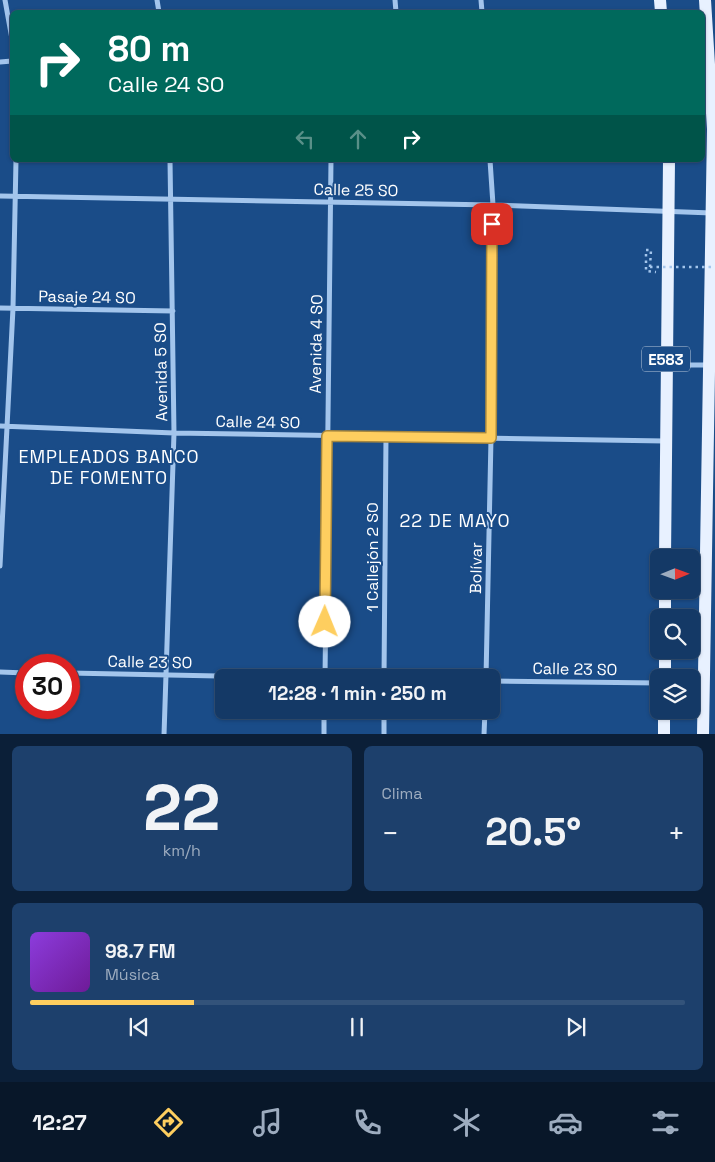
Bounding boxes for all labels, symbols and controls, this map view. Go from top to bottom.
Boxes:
text: 80 m [108,27,190,71]
icon: right [25,30,90,95]
text: Calle 24 SO [108,70,224,98]
icon: left [291,125,319,153]
icon: ahead [344,125,372,153]
icon: right [397,125,425,153]
street label: Calle 25 SO [313,179,399,201]
pin [471,203,513,245]
icon: arrive [478,210,506,238]
street label: Pasaje 24 SO [38,286,136,308]
street label: Avenida 4 SO [305,294,327,394]
street label: Avenida 5 SO [150,322,172,422]
road number: E583 [642,346,690,372]
street label: Calle 24 SO [215,411,301,433]
district label: EMPLEADOS BANCO DE FOMENTO [18,445,200,489]
street label: 1 Callejón 2 SO [362,502,383,612]
district label: 22 DE MAYO [399,509,511,532]
street label: Bolívar [465,542,487,594]
north arrow [650,549,700,599]
map controls [650,549,700,719]
position arrow [298,595,350,647]
button: search [650,609,700,659]
street label: Calle 23 SO [107,651,193,673]
speed limit sign: 30 [15,654,80,719]
street label: Calle 23 SO [532,658,618,680]
button: layers [650,669,700,719]
text: 12:28 · 1 min · 250 m [268,681,447,706]
text: 22 [143,766,220,849]
text: Clima [382,783,423,804]
text: 20.5° [485,808,581,856]
text: − [382,815,399,851]
text: + [668,815,685,851]
text: km/h [163,840,201,861]
text: 98.7 FM [105,939,175,964]
text: Música [105,964,160,985]
icon: previous [125,1013,153,1041]
icon: pause [343,1013,371,1041]
icon: next [562,1013,590,1041]
icon: directions [151,1105,186,1140]
icon: music [250,1105,285,1140]
icon: phone [350,1105,385,1140]
icon: climate [449,1105,484,1140]
icon: car [548,1105,583,1140]
icon: filters [648,1105,683,1140]
text: 12:27 [32,1108,87,1136]

